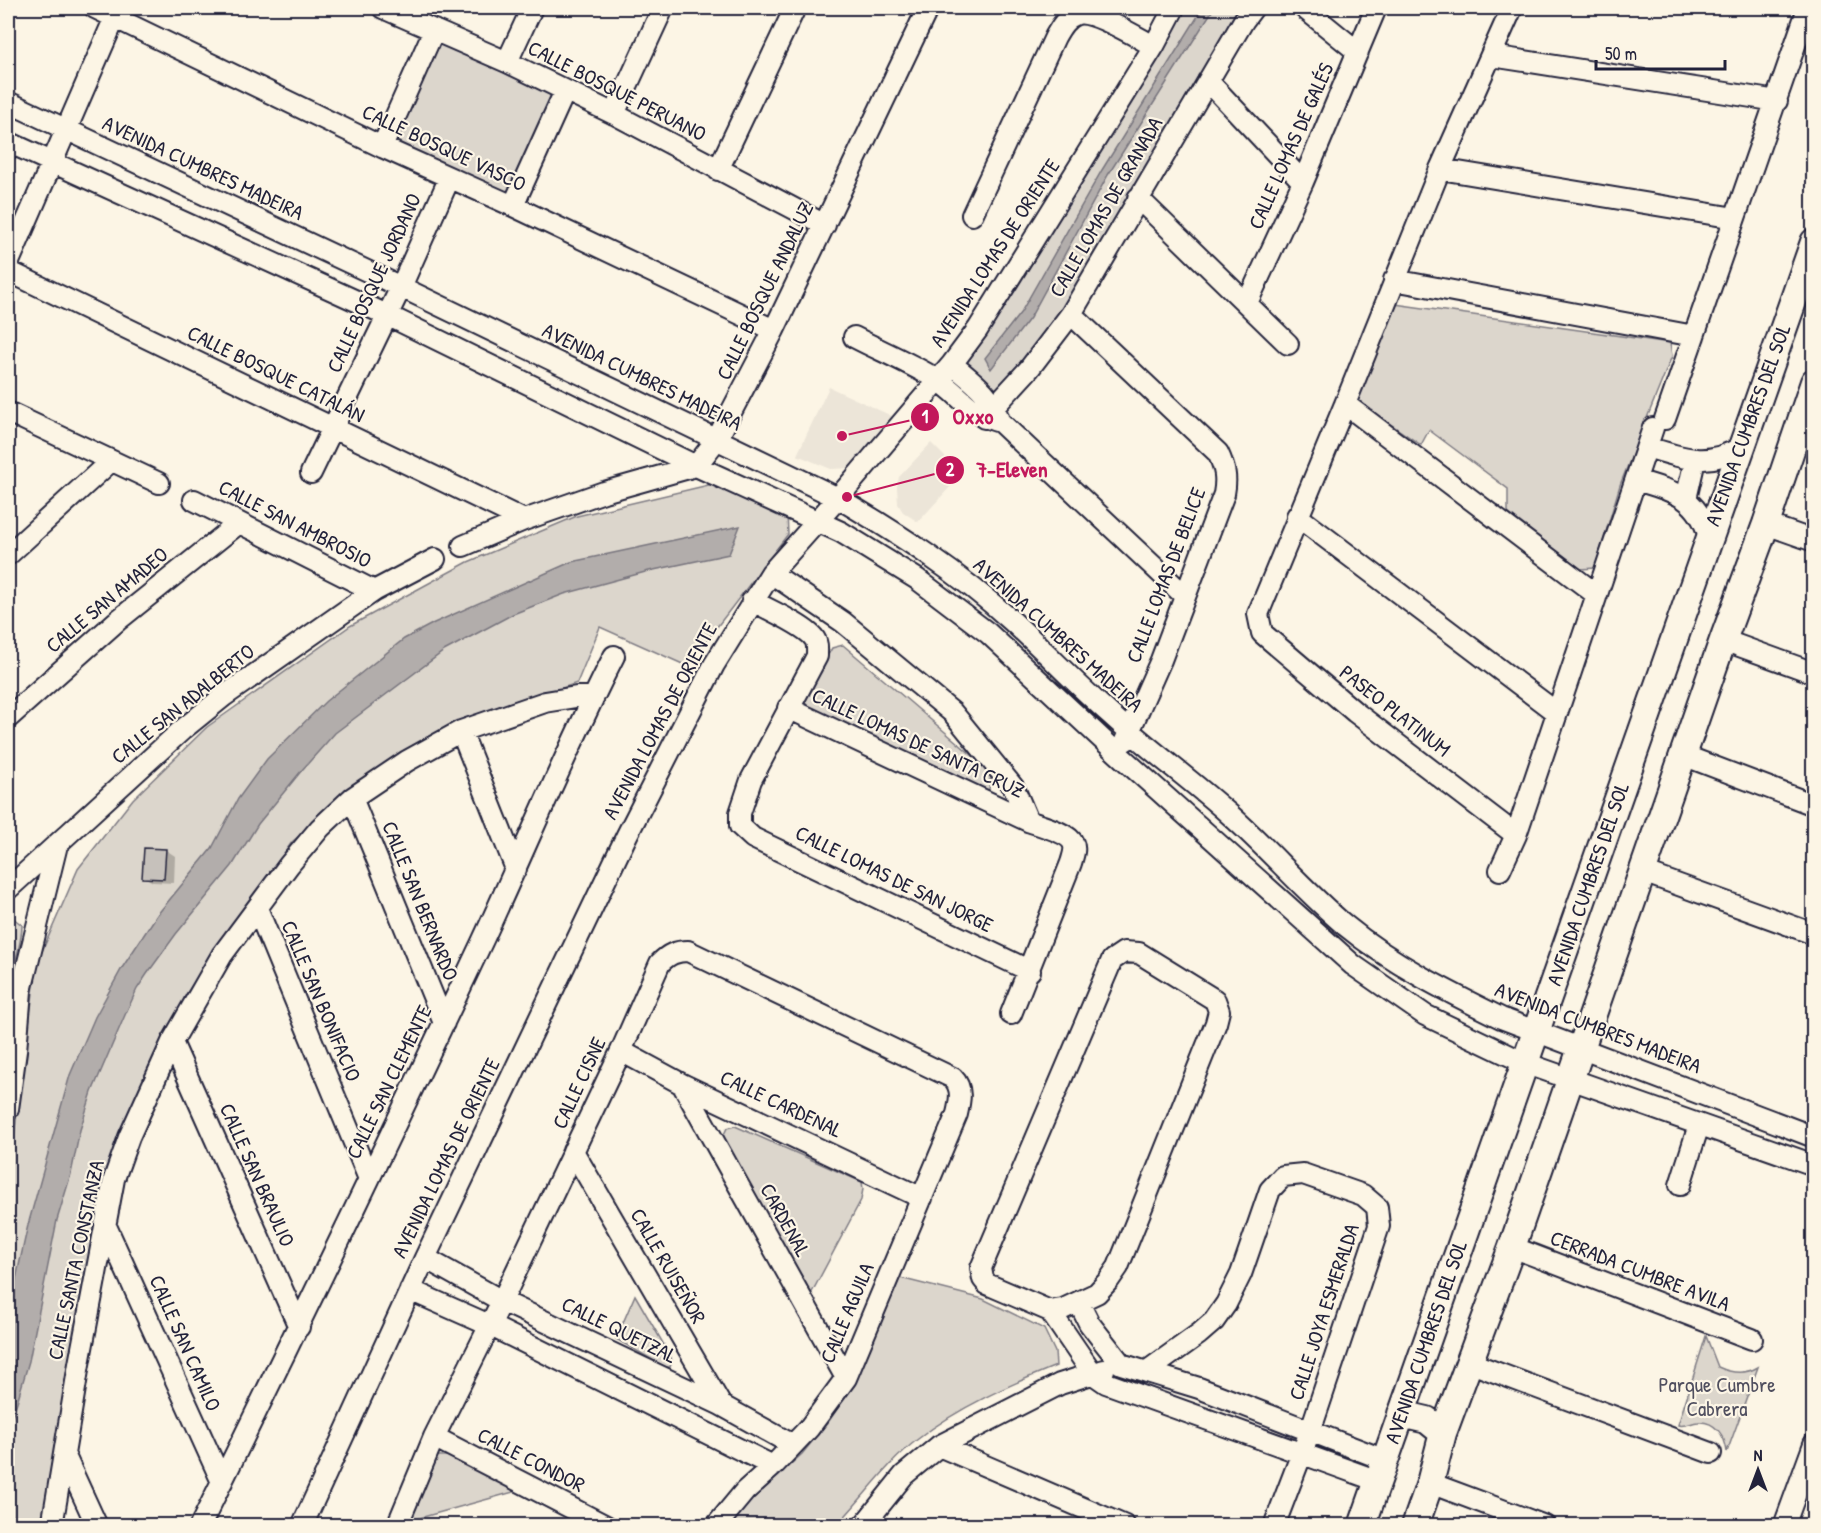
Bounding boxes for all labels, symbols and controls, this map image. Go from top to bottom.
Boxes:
street label: CALLE BOSQUE PERUANO [523,33,711,148]
scale bar [1596,33,1725,71]
text: 50 m [1605,41,1637,66]
street label: CALLE LOMAS DE GALÉS [1241,58,1340,234]
street label: CALLE BOSQUE VASCO [358,97,531,198]
street label: AVENIDA CUMBRES MADEIRA [98,108,308,227]
street label: CALLE LOMAS DE GRANADA [1042,111,1169,302]
street label: AVENIDA LOMAS DE ORIENTE [923,153,1066,352]
street label: CALLE BOSQUE JORDANO [319,188,428,377]
street label: CALLE BOSQUE ANDALUZ [709,197,820,385]
street label: AVENIDA CUMBRES MADEIRA [538,316,747,438]
street label: CALLE BOSQUE CATALÁN [183,318,370,429]
street label: AVENIDA CUMBRES DEL SOL [1697,320,1798,530]
callout: Oxxo [910,397,1005,437]
text: Oxxo [953,401,994,431]
text: 1 [922,404,929,429]
callout: 7-Eleven [935,450,1060,490]
text: 7-Eleven [975,454,1048,484]
text: 2 [946,457,955,482]
street label: CALLE SAN AMBROSIO [214,472,377,575]
street label: CALLE LOMAS DE BELICE [1119,483,1212,667]
street label: CALLE SAN AMADEO [39,540,174,659]
street label: AVENIDA CUMBRES MADEIRA [967,551,1149,719]
street label: AVENIDA LOMAS DE ORIENTE [595,617,724,824]
street label: CALLE SAN ADALBERTO [105,637,260,770]
street label: PASEO PLATINUM [1334,658,1457,763]
street label: CALLE LOMAS DE SANTA CRUZ [807,680,1030,805]
street label: AVENIDA CUMBRES DEL SOL [1539,778,1636,989]
street label: CALLE SAN BERNARDO [375,817,466,985]
street label: CALLE LOMAS DE SAN JORGE [791,818,998,939]
street label: CALLE SAN BONIFACIO [274,916,368,1086]
street label: AVENIDA CUMBRES MADEIRA [1491,975,1705,1080]
street label: CALLE SAN CLEMENTE [339,1000,438,1164]
street label: CALLE CISNE [545,1032,612,1133]
street label: AVENIDA LOMAS DE ORIENTE [385,1053,507,1263]
street label: CALLE CARDENAL [716,1063,847,1145]
street label: CALLE SAN BRAULIO [213,1099,302,1251]
street label: CALLE SANTA CONSTANZA [40,1157,111,1362]
street label: CARDENAL [753,1178,818,1262]
street label: CALLE RUISEÑOR [624,1203,713,1329]
street label: CALLE JOYA ESMERALDA [1281,1220,1366,1404]
street label: CERRADA CUMBRE AVILA [1546,1223,1734,1318]
street label: AVENIDA CUMBRES DEL SOL [1377,1236,1474,1447]
street label: CALLE AGUILA [812,1258,881,1367]
street label: CALLE SAN CAMILO [143,1270,228,1415]
street label: CALLE QUETZAL [557,1289,682,1370]
park label: Parque Cumbre Cabrera [1658,1370,1776,1423]
street label: CALLE CONDOR [472,1420,590,1499]
north arrow [1728,1440,1788,1500]
text: N [1754,1444,1763,1466]

